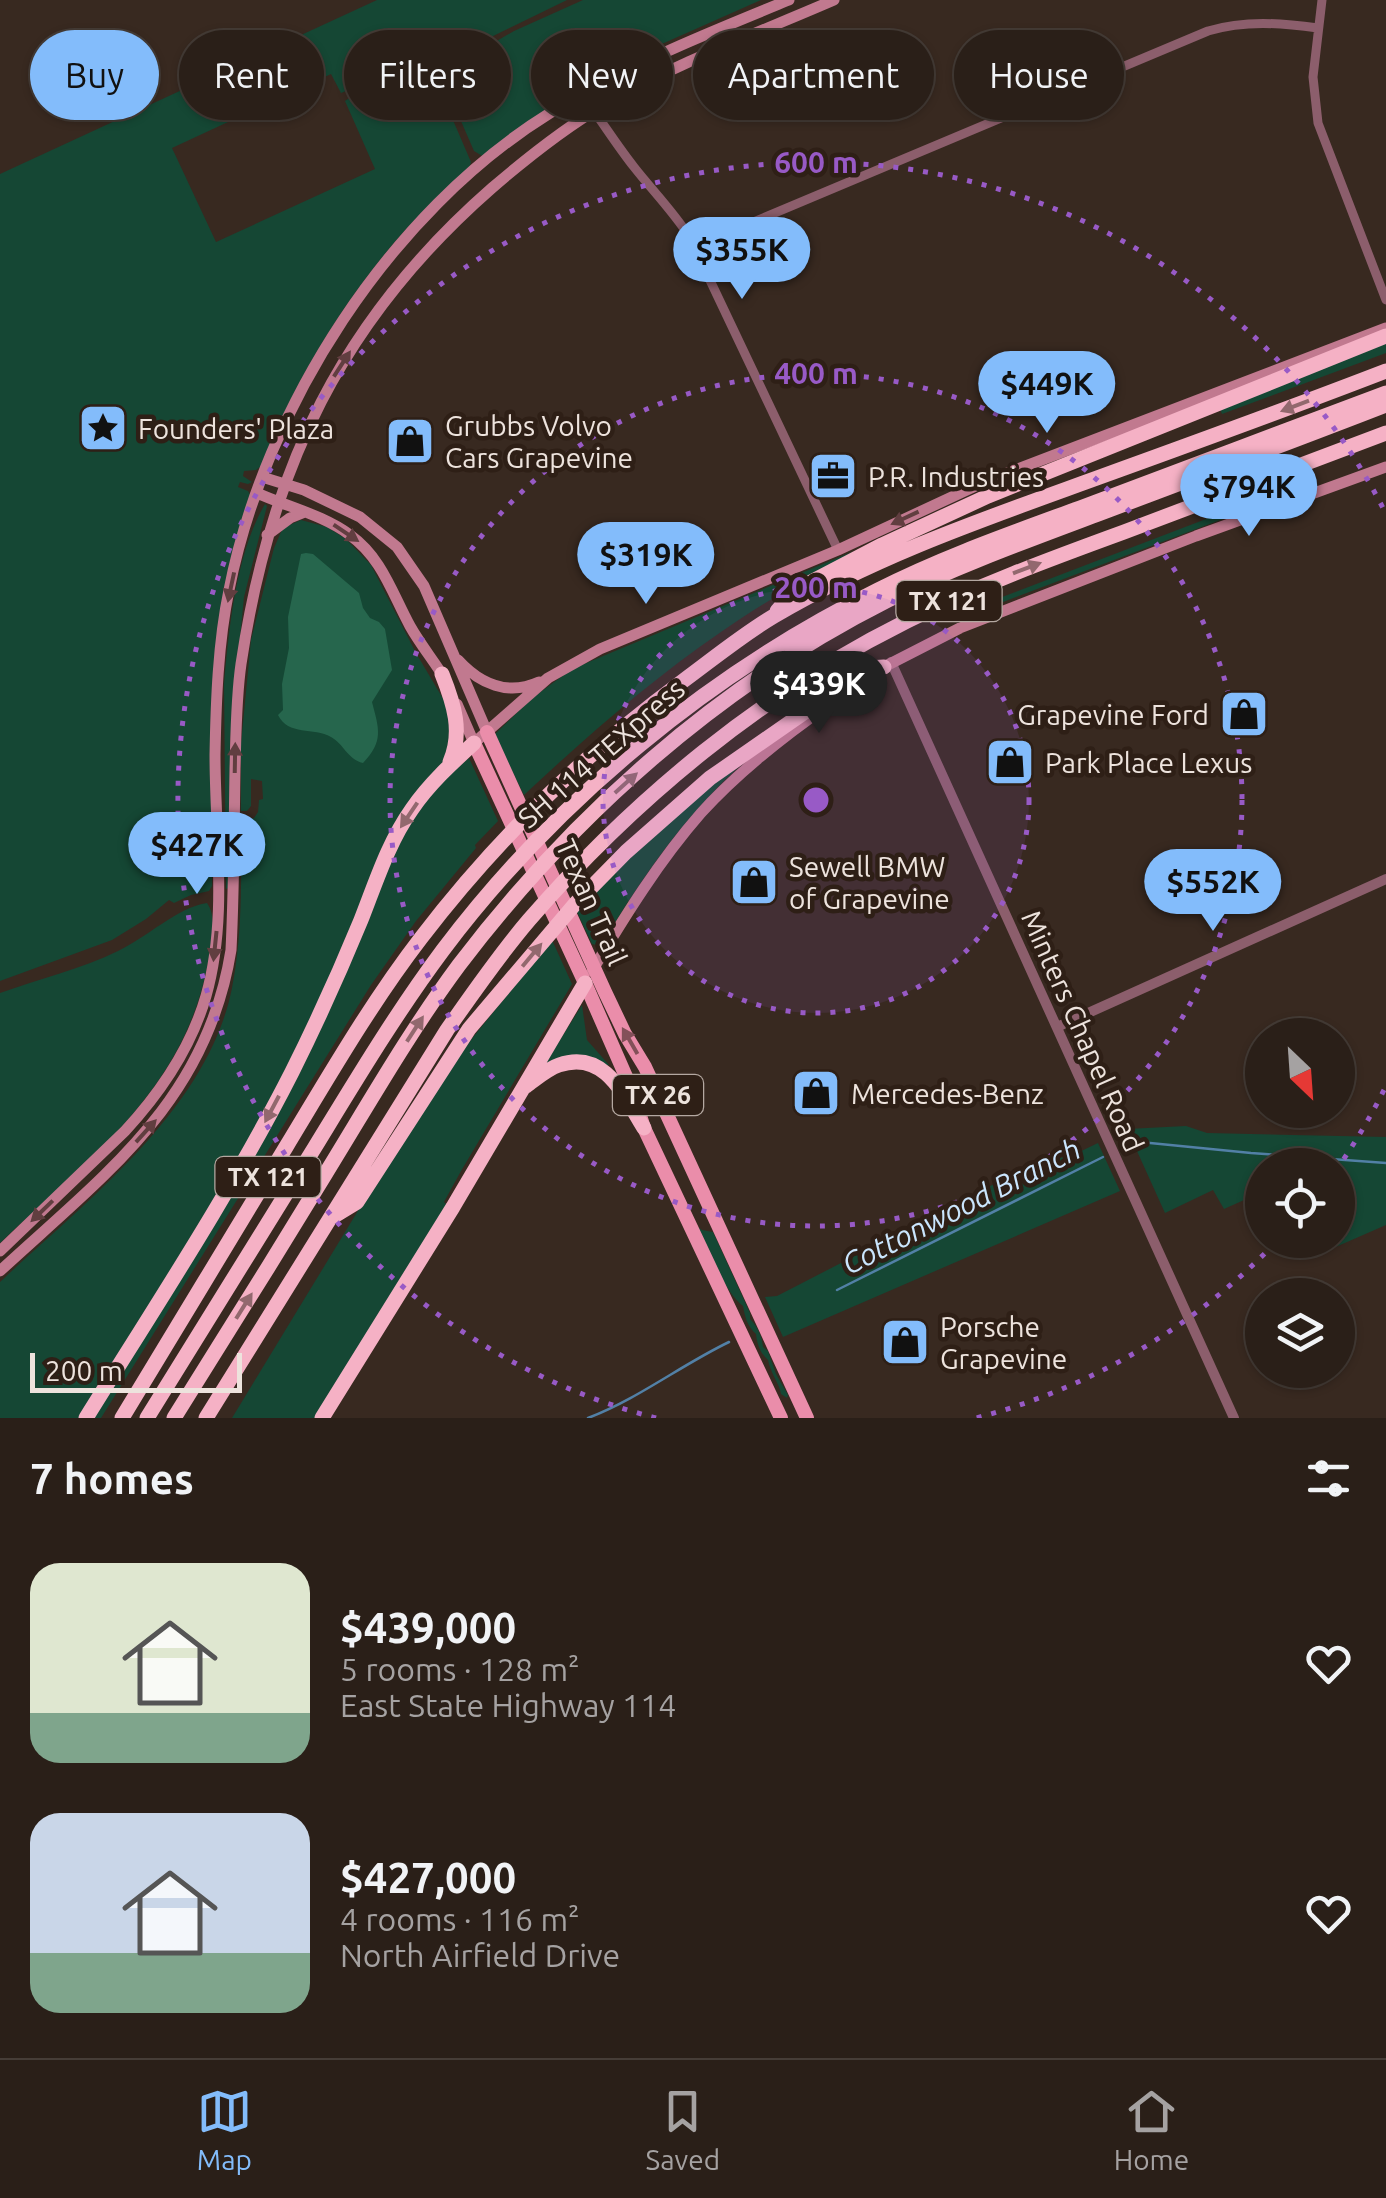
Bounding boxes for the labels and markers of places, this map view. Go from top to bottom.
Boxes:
pin: $355K [672,217,812,302]
pin: $449K [977,351,1117,436]
place icon: Founders' Plaza [77,402,129,454]
place label: Grubbs Volvo Cars Grapevine [445,410,633,473]
place label: Founders' Plaza [138,413,334,444]
shop icon: Grubbs Volvo Cars Grapevine [384,415,436,467]
office icon: P.R. Industries [807,450,859,502]
pin: $794K [1179,454,1319,539]
place label: P.R. Industries [868,461,1044,492]
pin: $319K [576,522,716,607]
pin: $439K [749,651,889,736]
shop icon: Grapevine Ford [1218,688,1270,740]
place label: Grapevine Ford [1017,699,1209,730]
shop icon: Park Place Lexus [984,736,1036,788]
place label: Park Place Lexus [1045,747,1252,778]
centre of rings [798,782,834,818]
pin: $427K [127,812,267,897]
pin: $552K [1143,849,1283,934]
place label: Sewell BMW of Grapevine [789,851,950,914]
shop icon: Sewell BMW of Grapevine [728,856,780,908]
shop icon: Mercedes-Benz [790,1067,842,1119]
place label: Mercedes-Benz [851,1078,1044,1109]
place label: Porsche Grapevine [940,1311,1067,1374]
shop icon: Porsche Grapevine [879,1316,931,1368]

